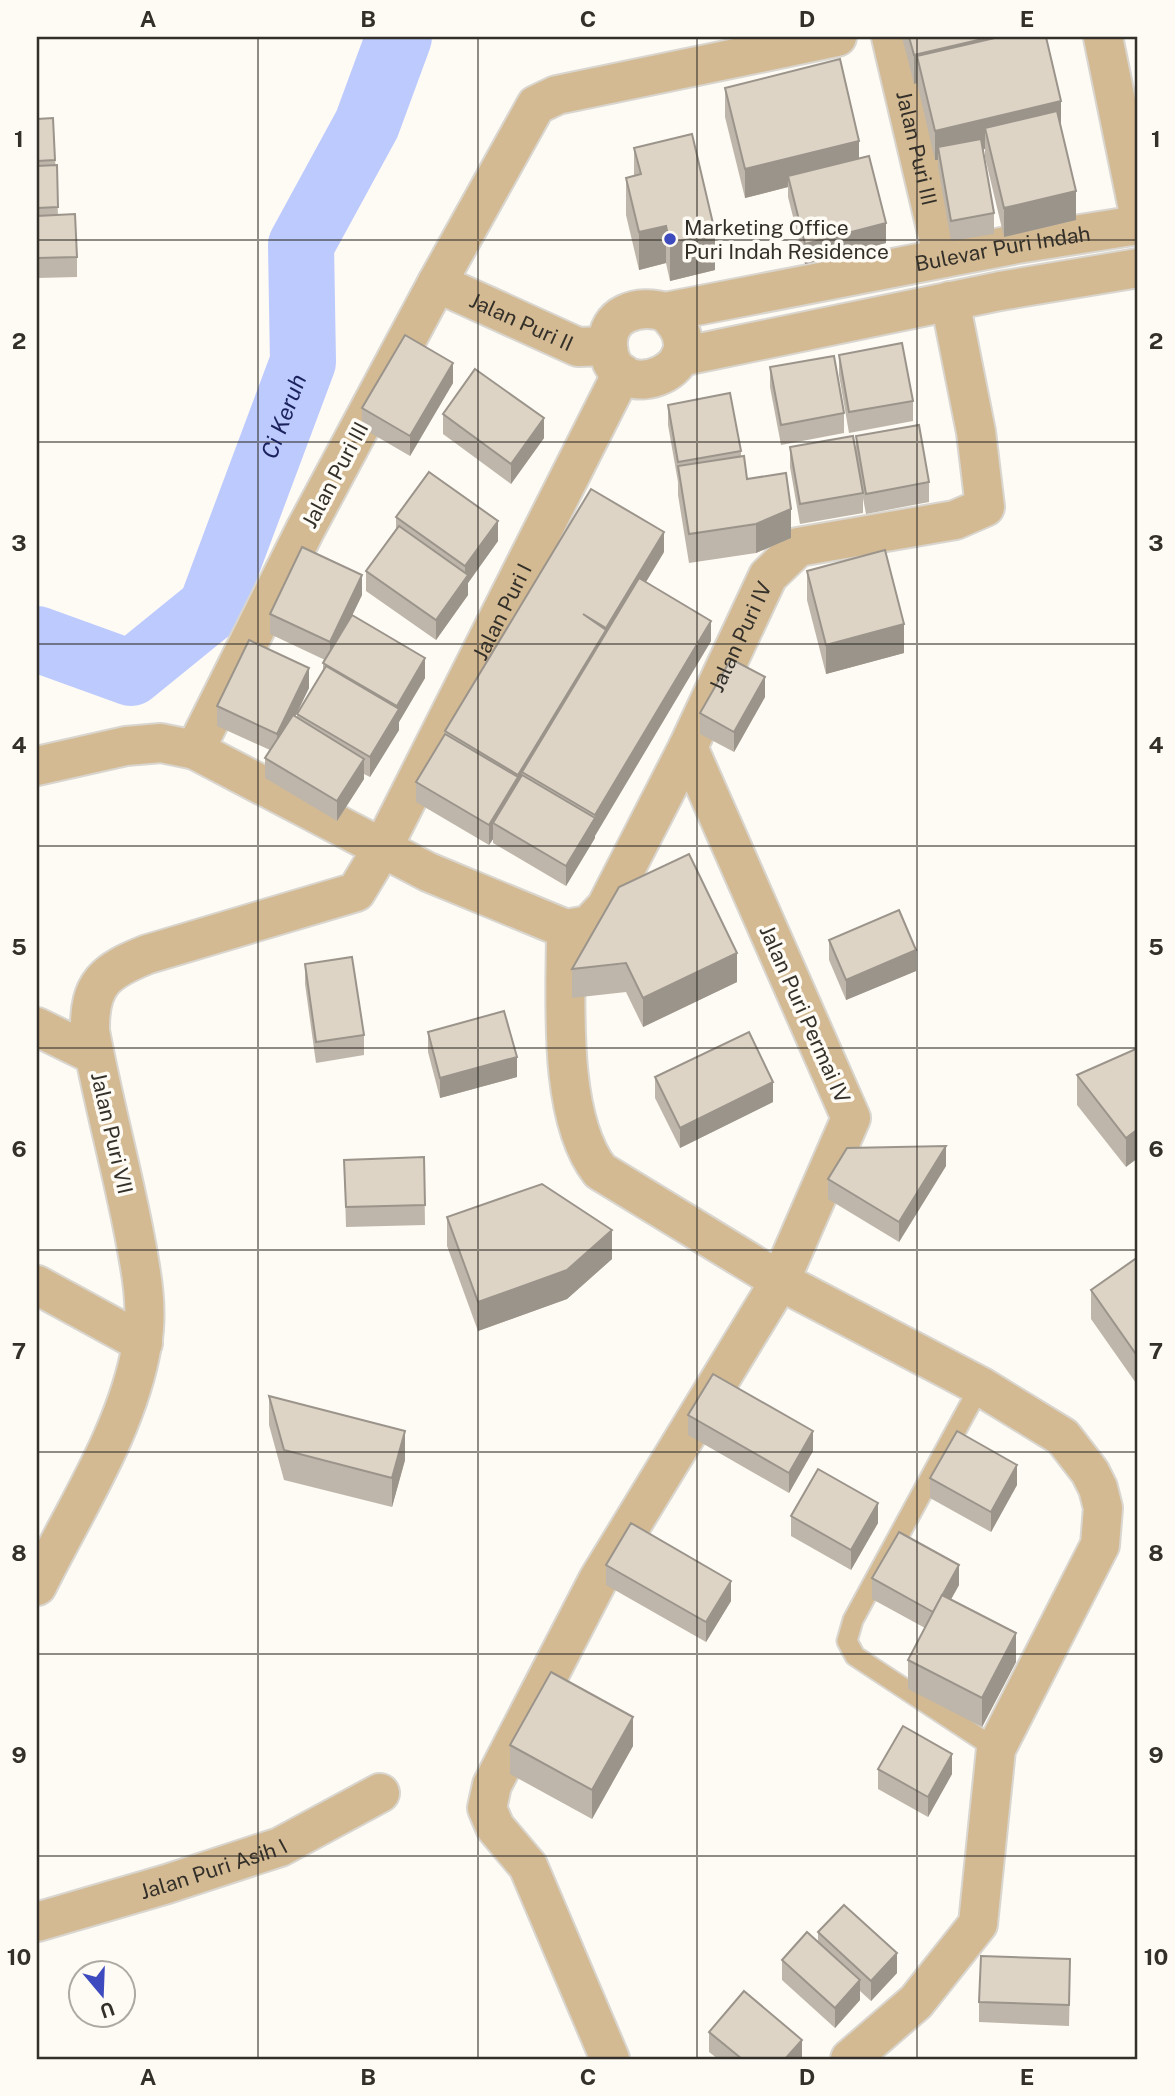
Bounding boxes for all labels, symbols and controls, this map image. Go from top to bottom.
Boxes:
text: A [140,5,157,32]
text: B [360,5,376,32]
text: C [580,5,596,32]
text: D [799,5,815,32]
text: E [1020,5,1034,32]
street label: Jalan Puri III [892,88,943,208]
text: 1 [14,125,24,152]
text: 1 [1151,125,1161,152]
place label: Marketing Office Puri Indah Residence [684,215,889,264]
street label: Bulevar Puri Indah [913,220,1092,276]
marker: Marketing Office Puri Indah Residence [662,231,678,247]
street label: Jalan Puri II [466,287,577,356]
text: 2 [12,327,26,354]
text: 2 [1149,327,1163,354]
water label: Ci Keruh [255,370,311,462]
street label: Jalan Puri III [297,418,373,532]
text: 3 [11,529,27,556]
text: 3 [1148,529,1164,556]
street label: Jalan Puri I [467,559,537,664]
street label: Jalan Puri IV [703,577,776,696]
text: 4 [11,731,27,758]
text: 4 [1148,731,1164,758]
street label: Jalan Puri Permai IV [754,921,856,1107]
text: 5 [11,933,27,960]
text: 5 [1148,933,1164,960]
street label: Jalan Puri VII [86,1070,138,1196]
text: 6 [11,1135,27,1162]
text: 6 [1148,1135,1164,1162]
text: 7 [12,1337,26,1364]
text: 7 [1149,1337,1163,1364]
text: 8 [11,1539,27,1566]
text: 8 [1148,1539,1164,1566]
text: 9 [11,1741,27,1768]
text: 9 [1148,1741,1164,1768]
street label: Jalan Puri Asih I [137,1833,291,1904]
text: 10 [7,1943,31,1970]
text: 10 [1144,1943,1168,1970]
north arrow [66,1960,136,2030]
text: U [97,1997,118,2023]
text: A [140,2063,157,2090]
text: B [360,2063,376,2090]
text: C [580,2063,596,2090]
text: D [799,2063,815,2090]
text: E [1020,2063,1034,2090]

